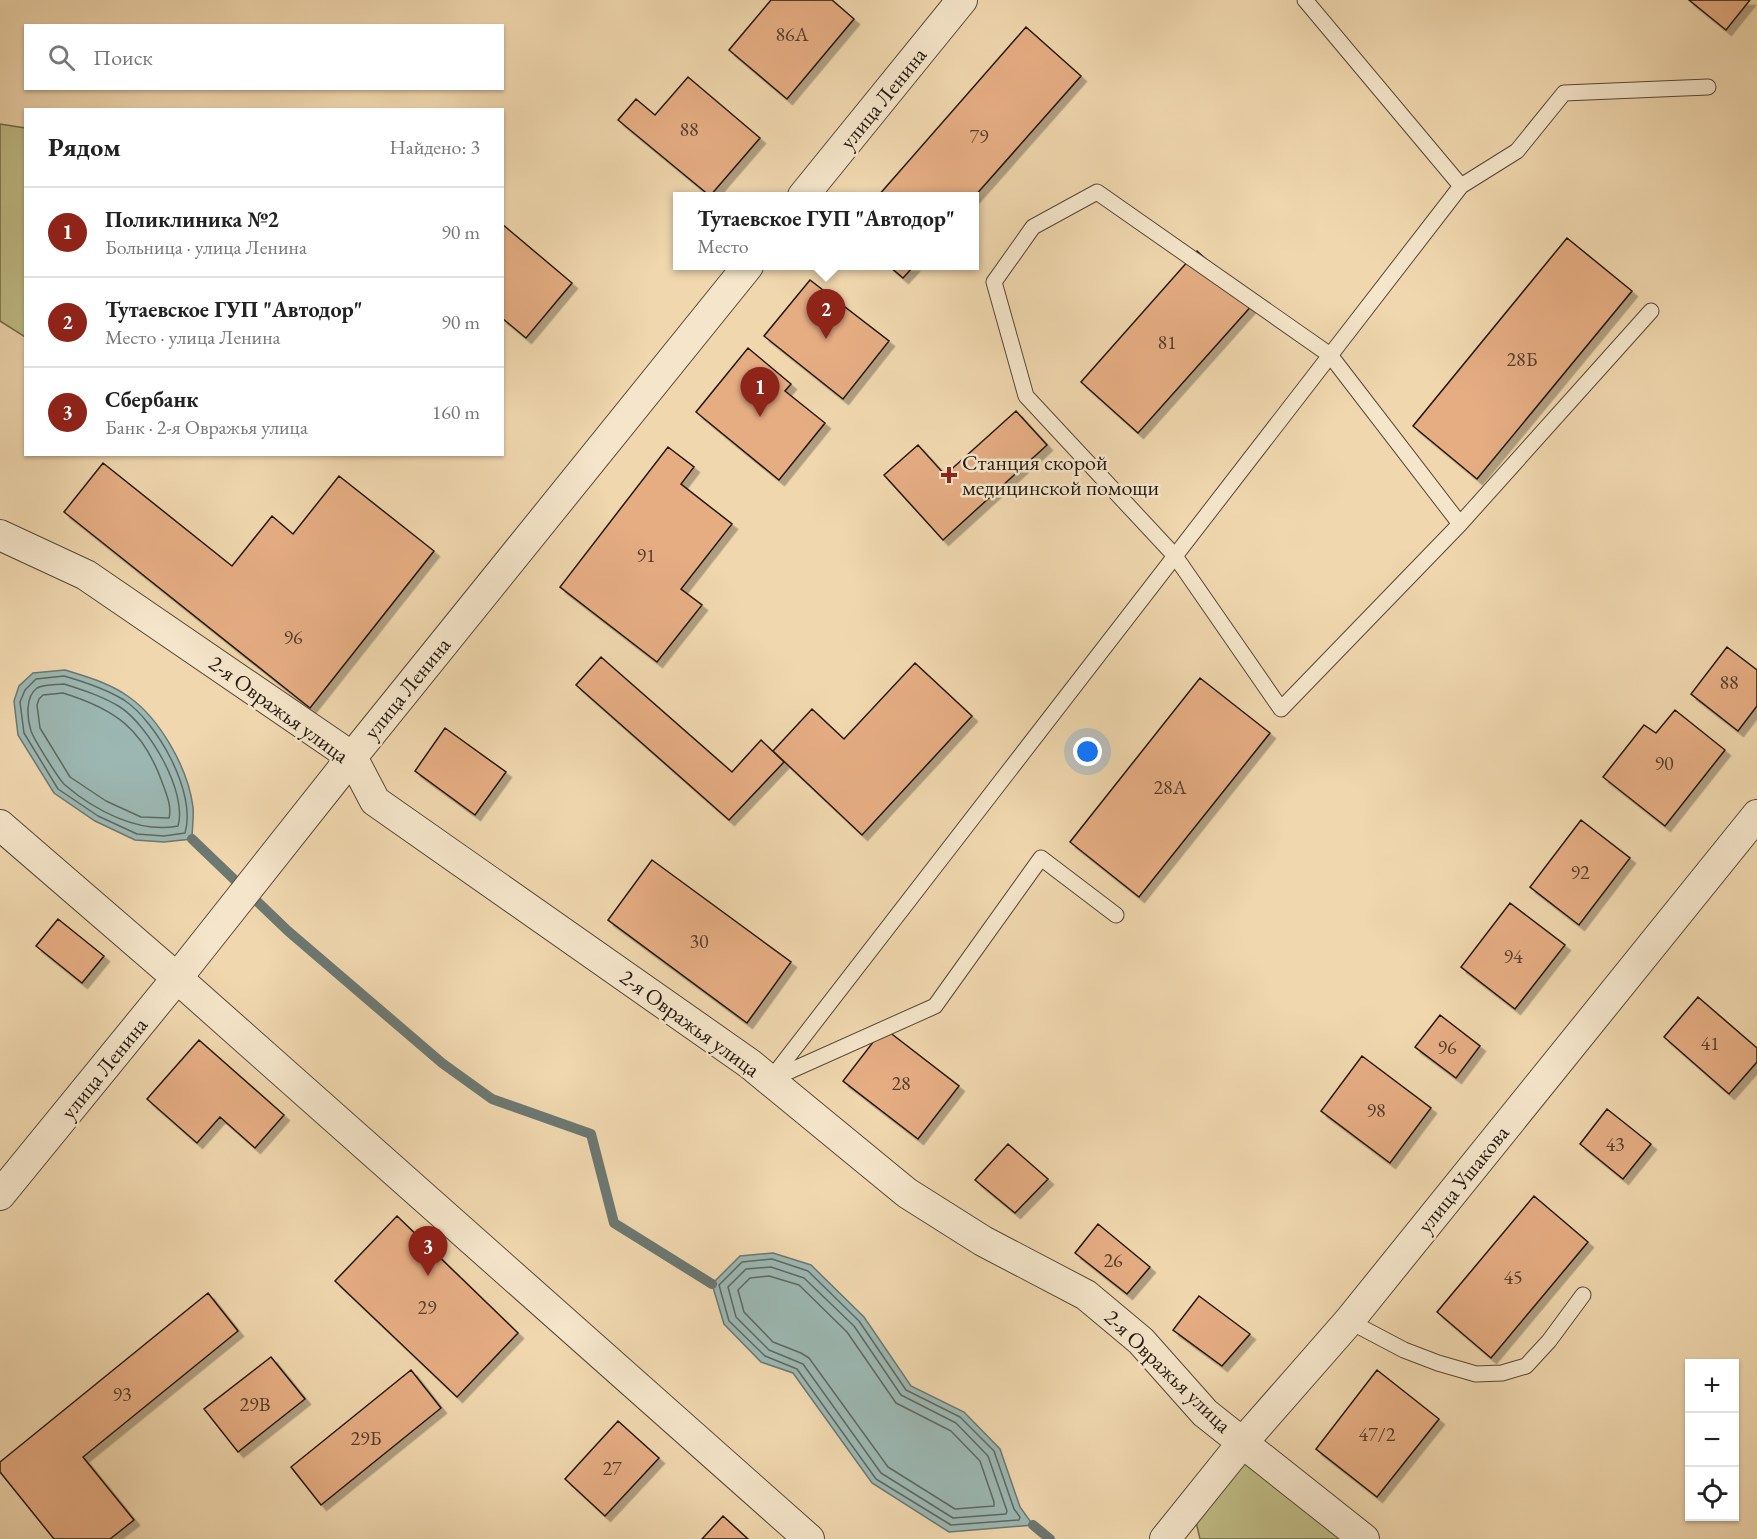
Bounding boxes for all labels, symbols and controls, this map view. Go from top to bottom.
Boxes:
house number: 86А [775,21,809,47]
search box [24,24,504,90]
icon: search [45,41,78,74]
street label: улица Ленина [833,41,933,155]
text: Поиск [93,43,153,72]
house number: 88 [679,116,699,142]
house number: 79 [969,123,989,149]
text: Рядом [48,130,121,164]
text: Найдено: 3 [389,134,480,160]
popup [673,192,979,270]
text: Тутаевское ГУП "Автодор" [697,204,955,233]
text: Поликлиника №2 [105,205,279,234]
text: 1 [62,219,73,245]
text: 90 m [441,219,480,245]
text: Место [697,233,749,259]
text: Больница · улица Ленина [105,234,307,260]
pin: 2 [806,290,846,339]
text: Тутаевское ГУП "Автодор" [105,295,362,324]
text: 2 [62,309,73,335]
text: 90 m [441,309,480,335]
text: Место · улица Ленина [105,324,281,350]
house number: 81 [1157,329,1177,355]
house number: 28Б [1507,346,1538,372]
pin: 1 [740,368,780,417]
text: Сбербанк [105,385,198,414]
text: 3 [62,399,73,425]
text: 160 m [432,399,480,425]
text: Банк · 2-я Овражья улица [105,414,308,440]
place label: Станция скорой медицинской помощи [962,448,1160,502]
marker: Станция скорой медицинской помощи [940,466,958,484]
house number: 91 [636,542,656,568]
house number: 96 [283,624,303,650]
street label: улица Ленина [357,631,457,745]
street label: 2-я Овражья улица [203,648,355,770]
house number: 88 [1719,669,1739,695]
your location [1073,737,1102,766]
house number: 90 [1654,750,1674,776]
house number: 28А [1153,774,1187,800]
house number: 92 [1570,859,1590,885]
house number: 30 [689,928,709,954]
house number: 94 [1503,943,1523,969]
street label: 2-я Овражья улица [614,962,766,1084]
street label: улица Ленина [54,1011,154,1125]
house number: 41 [1700,1030,1720,1056]
house number: 96 [1437,1034,1457,1060]
house number: 28 [891,1070,911,1096]
house number: 98 [1366,1097,1386,1123]
street label: улица Ушакова [1411,1119,1516,1239]
house number: 43 [1605,1131,1625,1157]
pin: 3 [408,1226,448,1276]
house number: 26 [1103,1247,1123,1273]
house number: 45 [1503,1264,1523,1290]
house number: 29 [417,1294,437,1320]
street label: 2-я Овражья улица [1098,1303,1238,1439]
map controls [1685,1359,1739,1521]
button: + [1685,1359,1739,1413]
house number: 93 [112,1381,132,1407]
house number: 29В [240,1391,270,1417]
button: − [1685,1413,1739,1467]
house number: 47/2 [1359,1421,1396,1447]
house number: 29Б [351,1425,382,1451]
house number: 27 [602,1455,622,1481]
button: locate [1685,1467,1739,1521]

